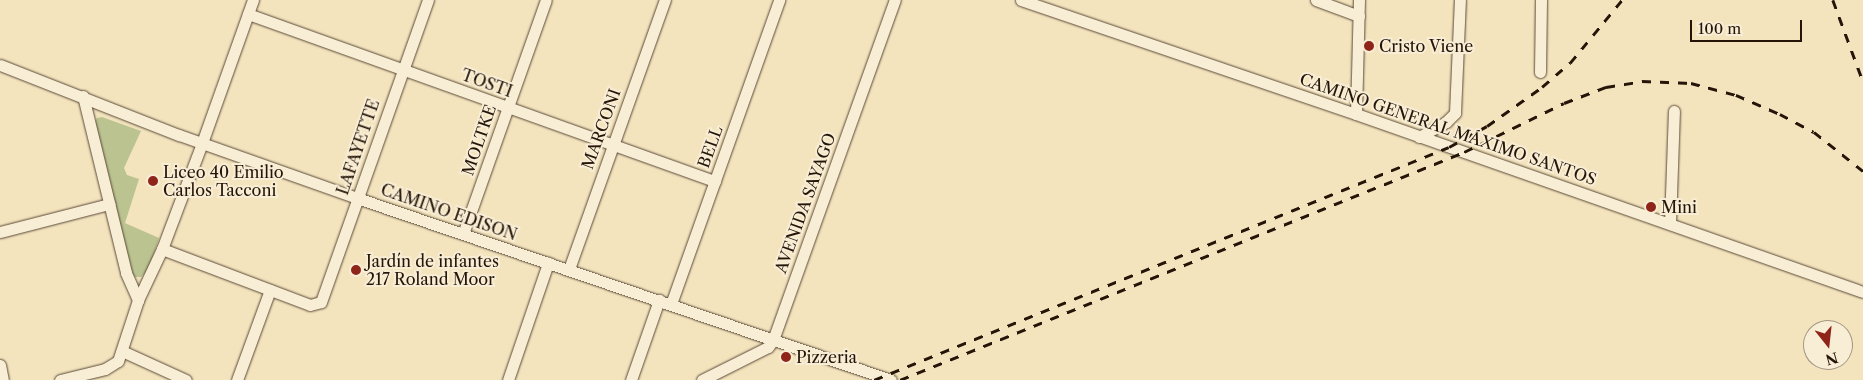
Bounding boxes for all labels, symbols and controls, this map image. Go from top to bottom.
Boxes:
scale bar [1693,10,1806,42]
text: 100 m [1698,19,1741,38]
place label: Cristo Viene [1379,36,1474,56]
marker: Cristo Viene [1363,40,1375,52]
street label: TOSTI [459,65,515,101]
street label: CAMINO GENERAL MÁXIMO SANTOS [1297,69,1599,189]
street label: MARCONI [578,86,624,172]
street label: LAFAYETTE [333,97,383,197]
street label: MOLTKE [458,102,500,178]
street label: BELL [694,123,726,171]
street label: AVENIDA SAYAGO [771,130,839,276]
place label: Liceo 40 Emilio Carlos Tacconi [163,162,284,200]
marker: Liceo 40 Emilio Carlos Tacconi [147,175,159,187]
street label: CAMINO EDISON [378,180,520,244]
place label: Mini [1661,197,1697,217]
marker: Mini [1645,201,1657,213]
place label: Jardín de infantes 217 Roland Moor [366,251,499,289]
marker: Jardín de infantes 217 Roland Moor [350,264,362,276]
north arrow [1803,320,1853,370]
place label: Pizzeria [796,347,857,367]
text: N [1824,348,1840,369]
marker: Pizzeria [780,351,792,363]

